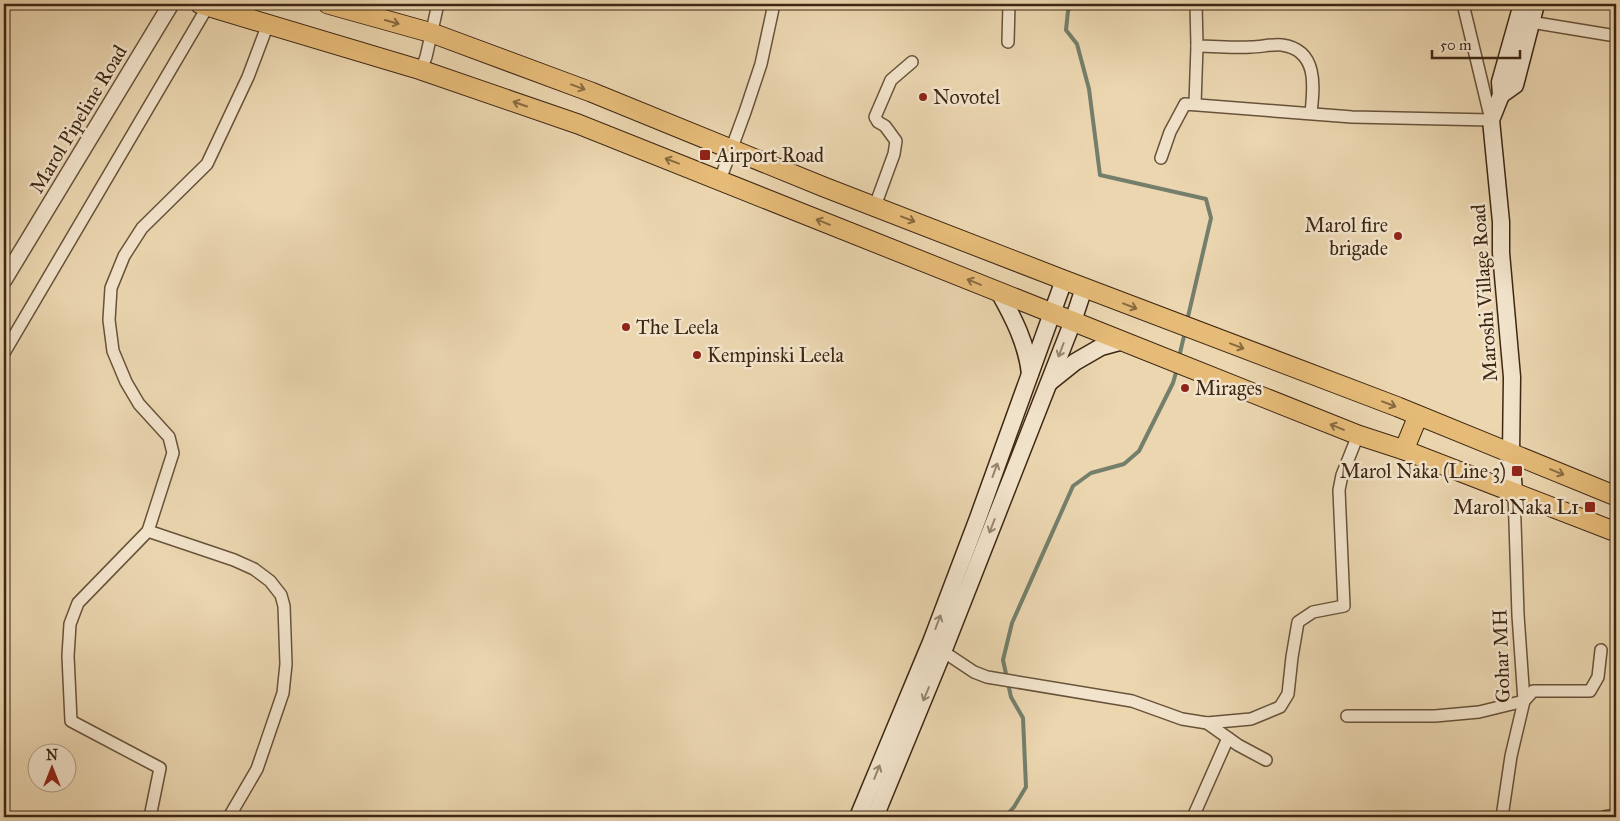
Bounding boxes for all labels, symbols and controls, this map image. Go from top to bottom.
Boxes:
one-way arrow [383,17,399,27]
scale bar [1432,28,1520,60]
text: 50 m [1440,36,1472,54]
street label: Marol Pipeline Road [24,41,132,197]
one-way arrow [570,83,585,93]
place label: Novotel [933,85,1001,109]
marker: Novotel [917,91,929,103]
one-way arrow [513,99,528,108]
place label: Airport Road [715,143,824,167]
marker: Airport Road [698,148,712,162]
one-way arrow [665,156,680,165]
street label: Maroshi Village Road [1466,203,1503,383]
place label: Marol fire brigade [1304,213,1388,261]
one-way arrow [900,215,915,224]
one-way arrow [816,217,831,226]
marker: Marol fire brigade [1392,230,1404,242]
one-way arrow [967,277,982,286]
one-way arrow [1122,301,1137,311]
place label: The Leela [636,315,719,339]
marker: The Leela [620,321,632,333]
one-way arrow [1056,342,1066,357]
one-way arrow [1229,342,1244,351]
place label: Kempinski Leela [707,343,845,367]
marker: Kempinski Leela [691,349,703,361]
place label: Mirages [1195,376,1262,401]
marker: Mirages [1179,382,1191,394]
one-way arrow [1381,400,1396,409]
one-way arrow [1330,421,1345,431]
place label: Marol Naka (Line 3) [1340,459,1506,484]
one-way arrow [991,462,1000,478]
marker: Marol Naka (Line 3) [1510,464,1524,478]
one-way arrow [1549,468,1564,478]
place label: Marol Naka L1 [1453,495,1579,519]
marker: Marol Naka L1 [1583,500,1597,514]
one-way arrow [987,518,996,534]
street label: Gohar MH [1487,609,1515,703]
one-way arrow [934,615,943,630]
one-way arrow [921,686,930,701]
north arrow [28,744,78,794]
text: N [46,747,58,764]
one-way arrow [873,765,882,780]

